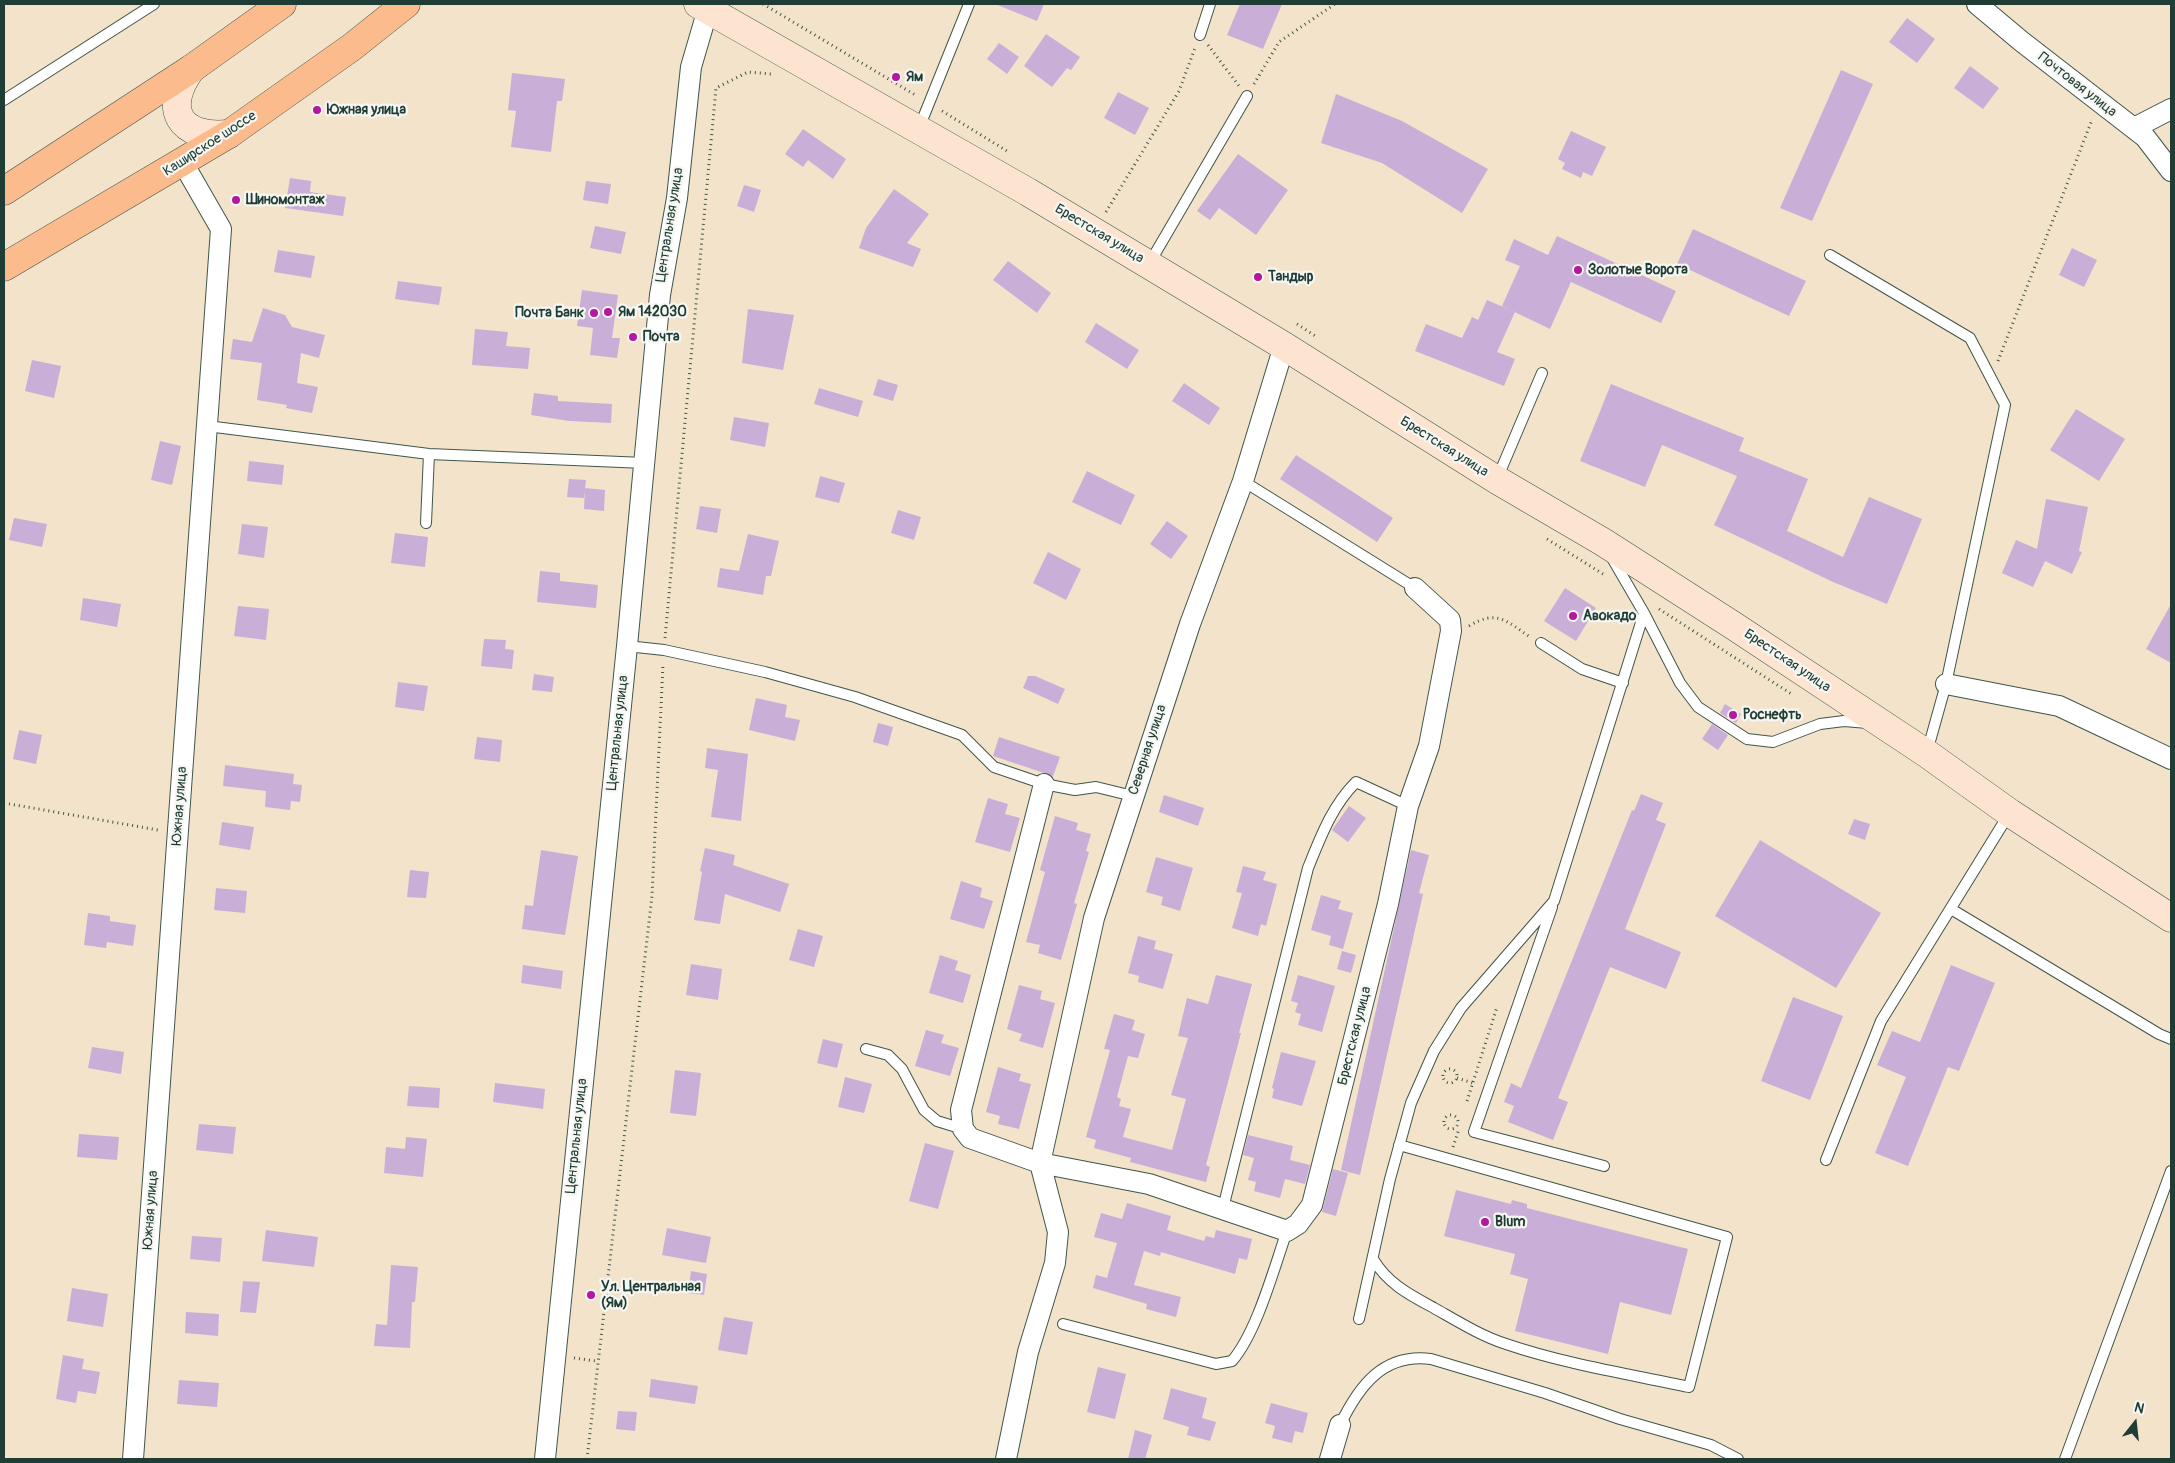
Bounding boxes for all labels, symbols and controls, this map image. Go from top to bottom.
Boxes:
street label: Почтовая улица [2034,49,2120,121]
place label: Ям [906,69,923,85]
marker: Ям [890,71,902,83]
place label: Южная улица [327,102,406,118]
marker: Южная улица [311,104,323,116]
street label: Каширское шоссе [160,108,260,180]
street label: Центральная улица [653,167,687,283]
place label: Шиномонтаж [246,192,324,208]
marker: Шиномонтаж [230,194,242,206]
street label: Брестская улица [1051,201,1147,267]
place label: Золотые Ворота [1588,262,1688,278]
marker: Золотые Ворота [1572,264,1584,276]
place label: Тандыр [1268,269,1313,285]
marker: Тандыр [1252,271,1264,283]
place label: Ям 142030 [618,304,687,320]
place label: Почта Банк [515,305,584,321]
marker: Ям 142030 [602,306,614,318]
marker: Почта Банк [588,307,600,319]
place label: Почта [643,329,680,345]
marker: Почта [627,331,639,343]
street label: Брестская улица [1397,413,1491,481]
place label: Авокадо [1583,608,1636,624]
marker: Авокадо [1567,610,1579,622]
street label: Брестская улица [1740,626,1834,696]
street label: Центральная улица [604,675,632,791]
street label: Северная улица [1126,703,1170,797]
place label: Роснефть [1743,707,1802,723]
marker: Роснефть [1727,709,1739,721]
street label: Южная улица [169,766,191,846]
street label: Брестская улица [1335,985,1375,1087]
street label: Центральная улица [563,1078,591,1194]
street label: Южная улица [140,1170,162,1250]
place label: Blum [1495,1214,1525,1230]
marker: Blum [1479,1216,1491,1228]
place label: Ул. Центральная (Ям) [601,1279,701,1311]
marker: Ул. Центральная (Ям) [585,1289,597,1301]
north arrow [2110,1398,2160,1448]
text: N [2132,1399,2146,1418]

